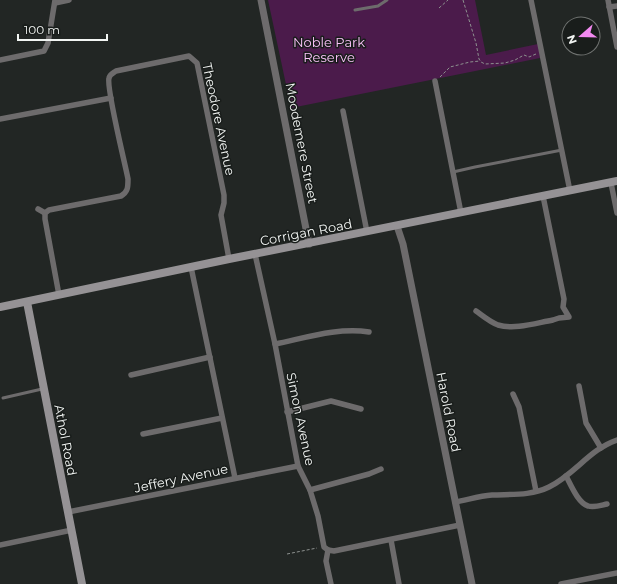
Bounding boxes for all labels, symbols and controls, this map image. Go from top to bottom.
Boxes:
scale bar [18,16,107,42]
north arrow [561,16,601,56]
text: 100 m [24,22,60,37]
text: N [564,33,580,46]
park label: Noble Park Reserve [293,34,365,65]
street label: Theodore Avenue [199,61,239,177]
street label: Moodemere Street [282,81,322,205]
street label: Corrigan Road [259,215,353,249]
street label: Simon Avenue [283,371,319,467]
street label: Harold Road [433,371,465,453]
street label: Athol Road [51,403,81,477]
street label: Jeffery Avenue [132,460,230,496]

